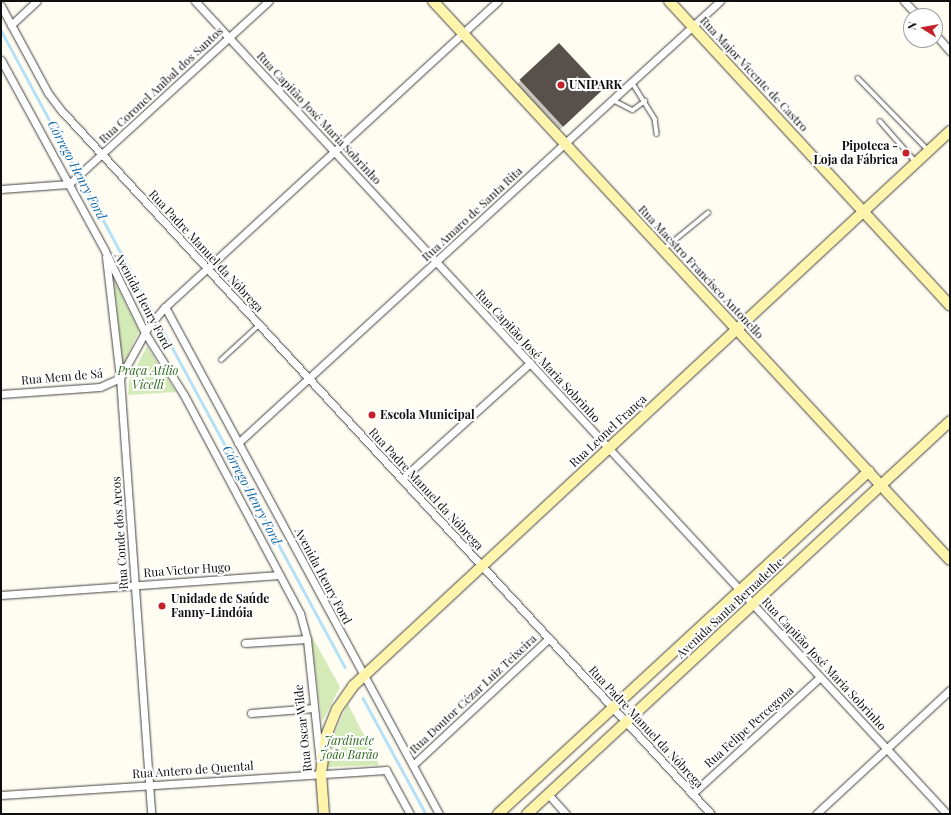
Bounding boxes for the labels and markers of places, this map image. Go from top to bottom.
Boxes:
place label: UNIPARK [569,78,622,92]
marker: UNIPARK [556,80,566,90]
place label: Pipoteca - Loja da Fábrica [813,139,898,167]
marker: Pipoteca - Loja da Fábrica [901,148,911,158]
place label: Escola Municipal [380,408,475,422]
marker: Escola Municipal [367,410,377,420]
place label: Unidade de Saúde Fanny-Lindóia [171,592,269,620]
marker: Unidade de Saúde Fanny-Lindóia [156,600,168,612]

